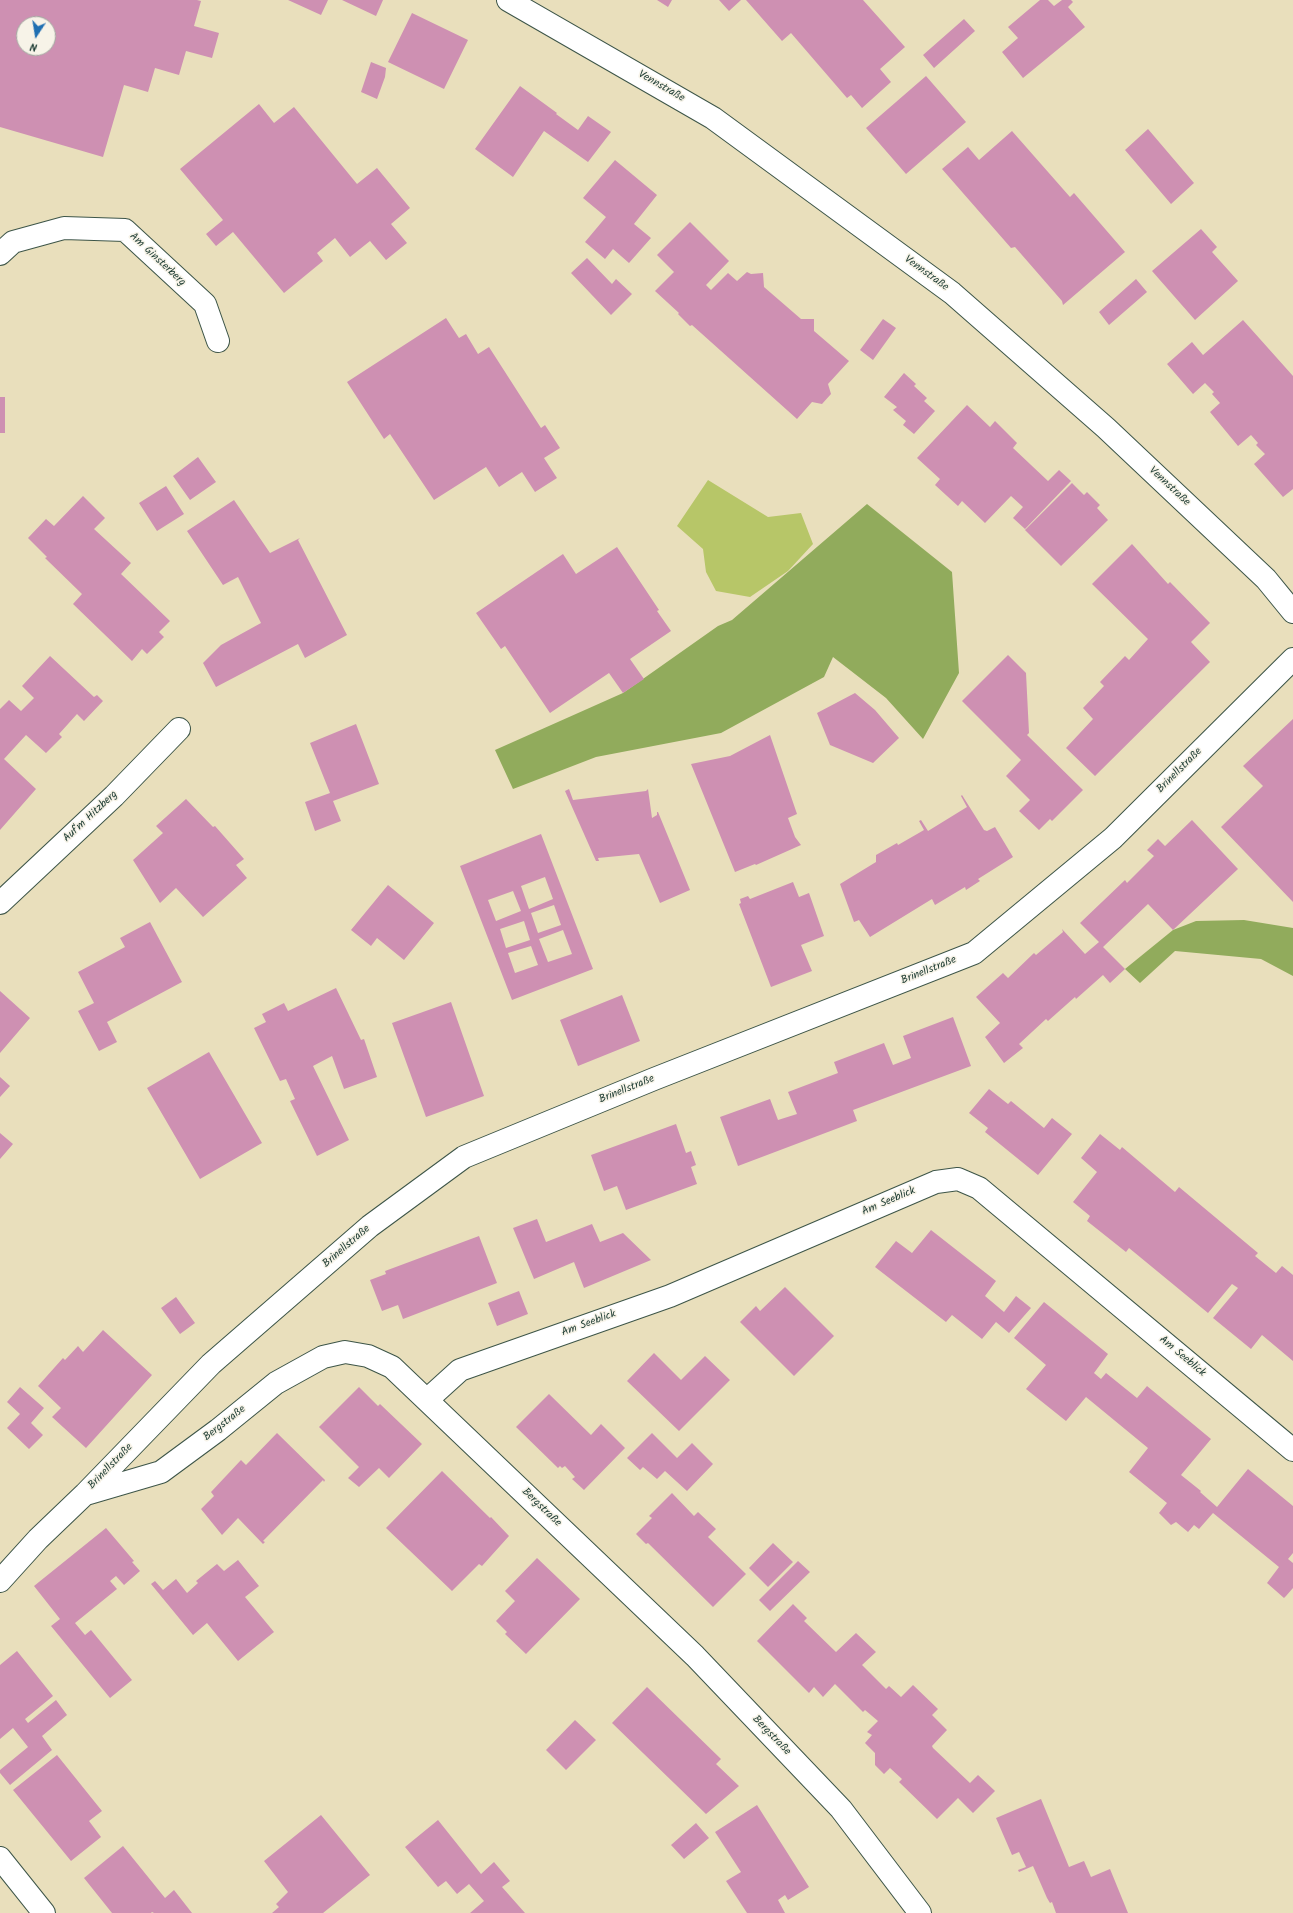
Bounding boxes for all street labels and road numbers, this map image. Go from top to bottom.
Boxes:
street label: Vennstraße [635,68,687,106]
street label: Am Ginsterberg [126,231,188,289]
street label: Vennstraße [901,253,951,295]
street label: Vennstraße [1146,465,1192,509]
street label: Brinellstraße [1155,746,1205,796]
street label: Auf'm Hitzberg [61,788,121,846]
street label: Brinellstraße [899,954,959,988]
street label: Brinellstraße [597,1073,657,1107]
street label: Am Seeblick [860,1185,918,1219]
street label: Brinellstraße [321,1223,373,1271]
street label: Am Seeblick [560,1308,618,1340]
street label: Am Seeblick [1156,1334,1208,1380]
street label: Bergstraße [201,1403,249,1445]
street label: Brinellstraße [86,1441,136,1493]
street label: Bergstraße [518,1486,564,1530]
street label: Bergstraße [749,1713,793,1759]

